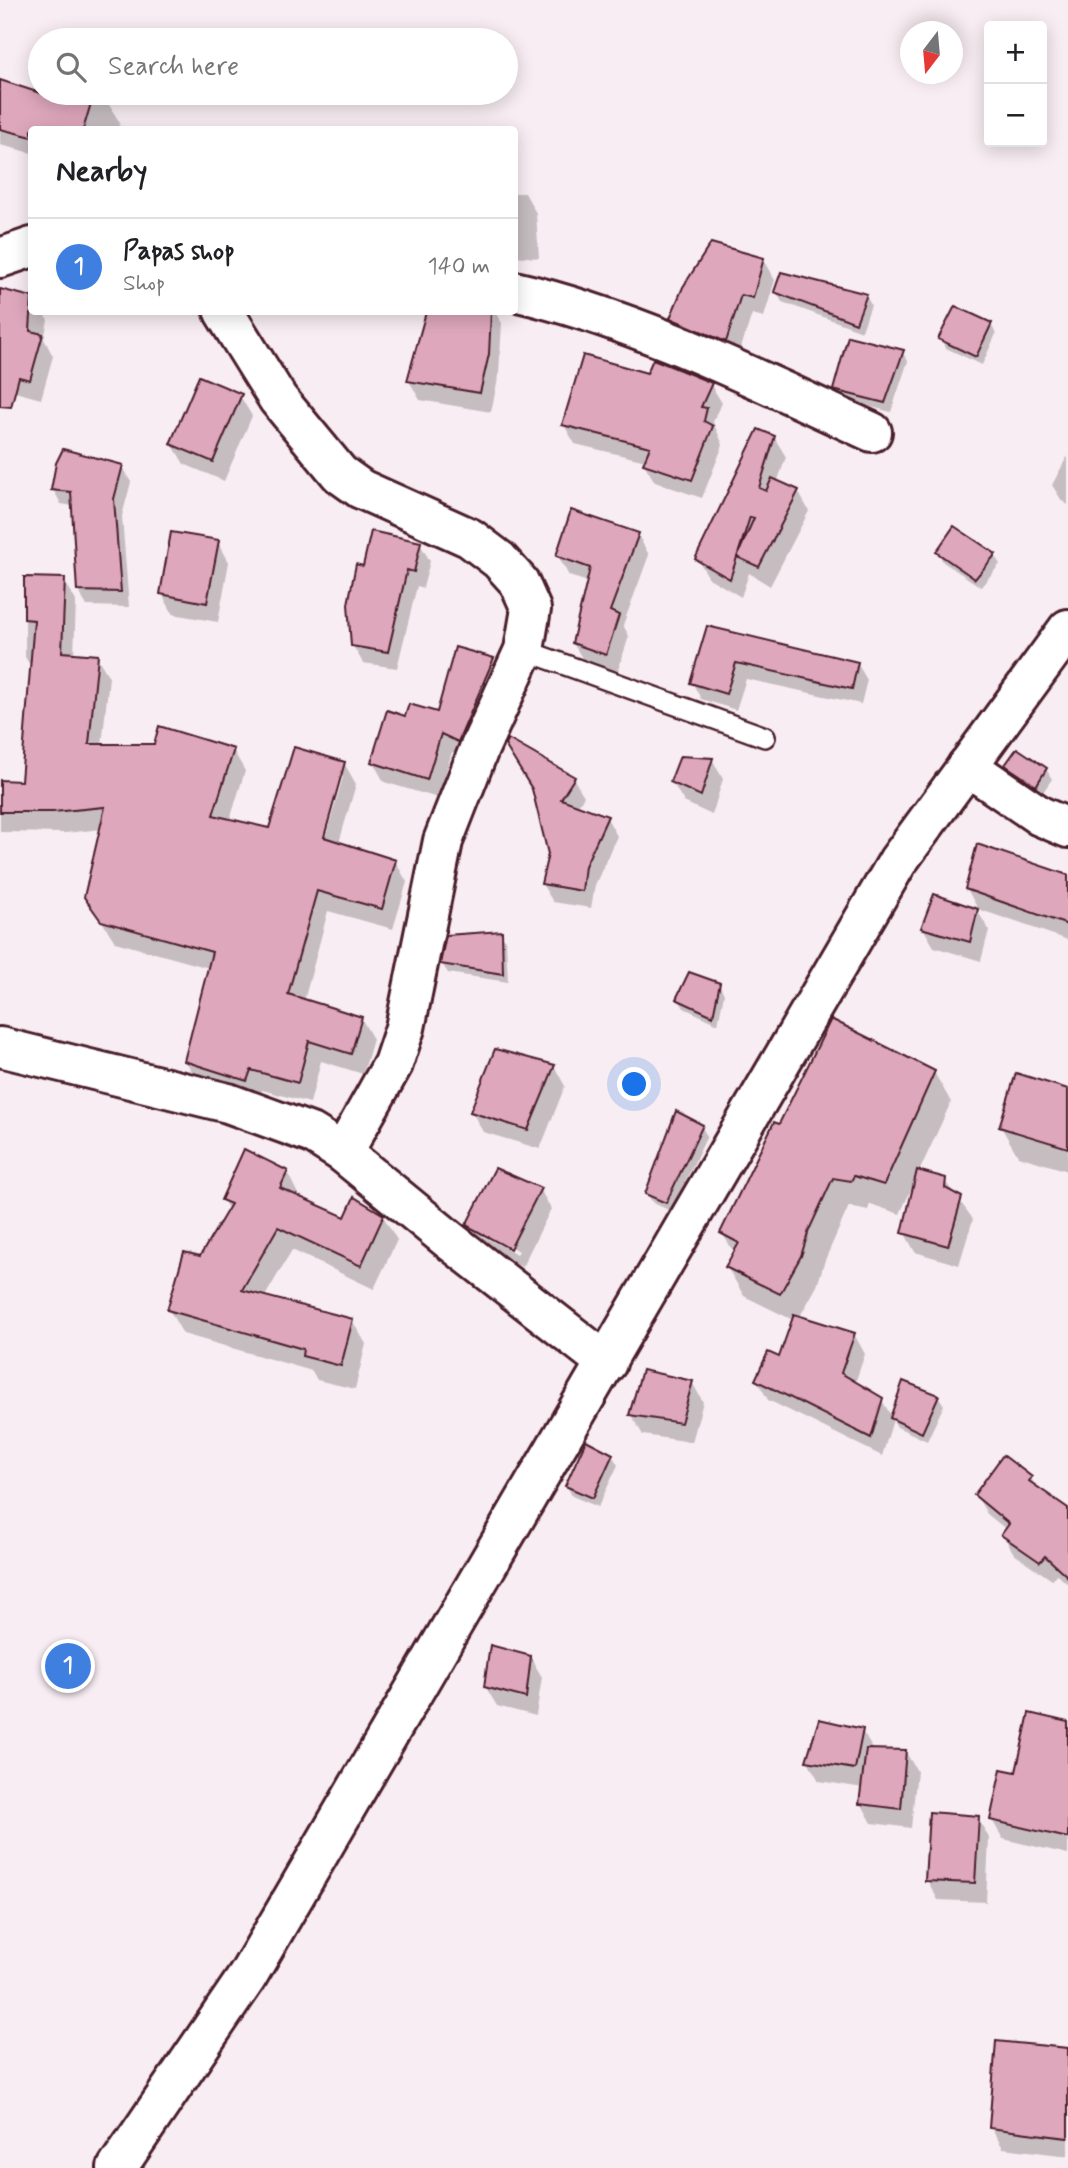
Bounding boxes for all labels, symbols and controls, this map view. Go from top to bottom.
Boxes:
north arrow [900,21,963,84]
map controls [984,21,1047,147]
button: + [984,21,1047,84]
search box [28,28,518,105]
icon: search [52,48,90,86]
text: Search here [108,50,239,84]
button: − [984,84,1047,147]
text: Nearby [56,152,147,191]
text: Papas shop [123,235,235,269]
text: 1 [74,252,84,282]
text: 140 m [427,252,490,282]
text: Shop [123,269,165,299]
your location [617,1067,651,1101]
pin: 1 [45,1640,91,1692]

